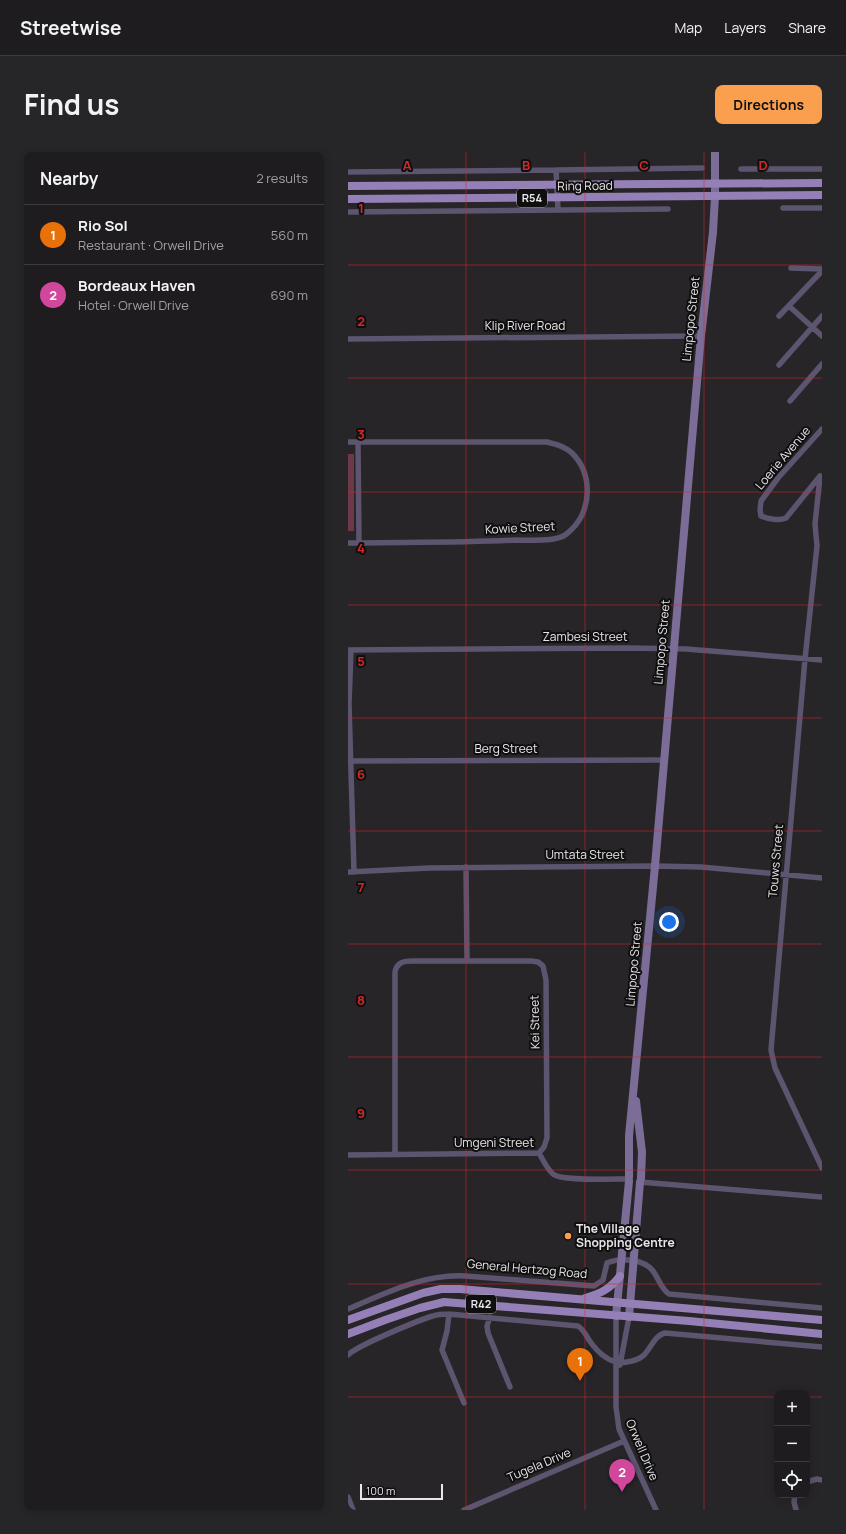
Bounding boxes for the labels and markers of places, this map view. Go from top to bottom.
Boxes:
place label: The Village Shopping Centre [576,1220,675,1251]
marker: The Village Shopping Centre [563,1231,573,1241]
pin: 1 [567,1348,593,1381]
pin: 2 [609,1459,635,1492]

